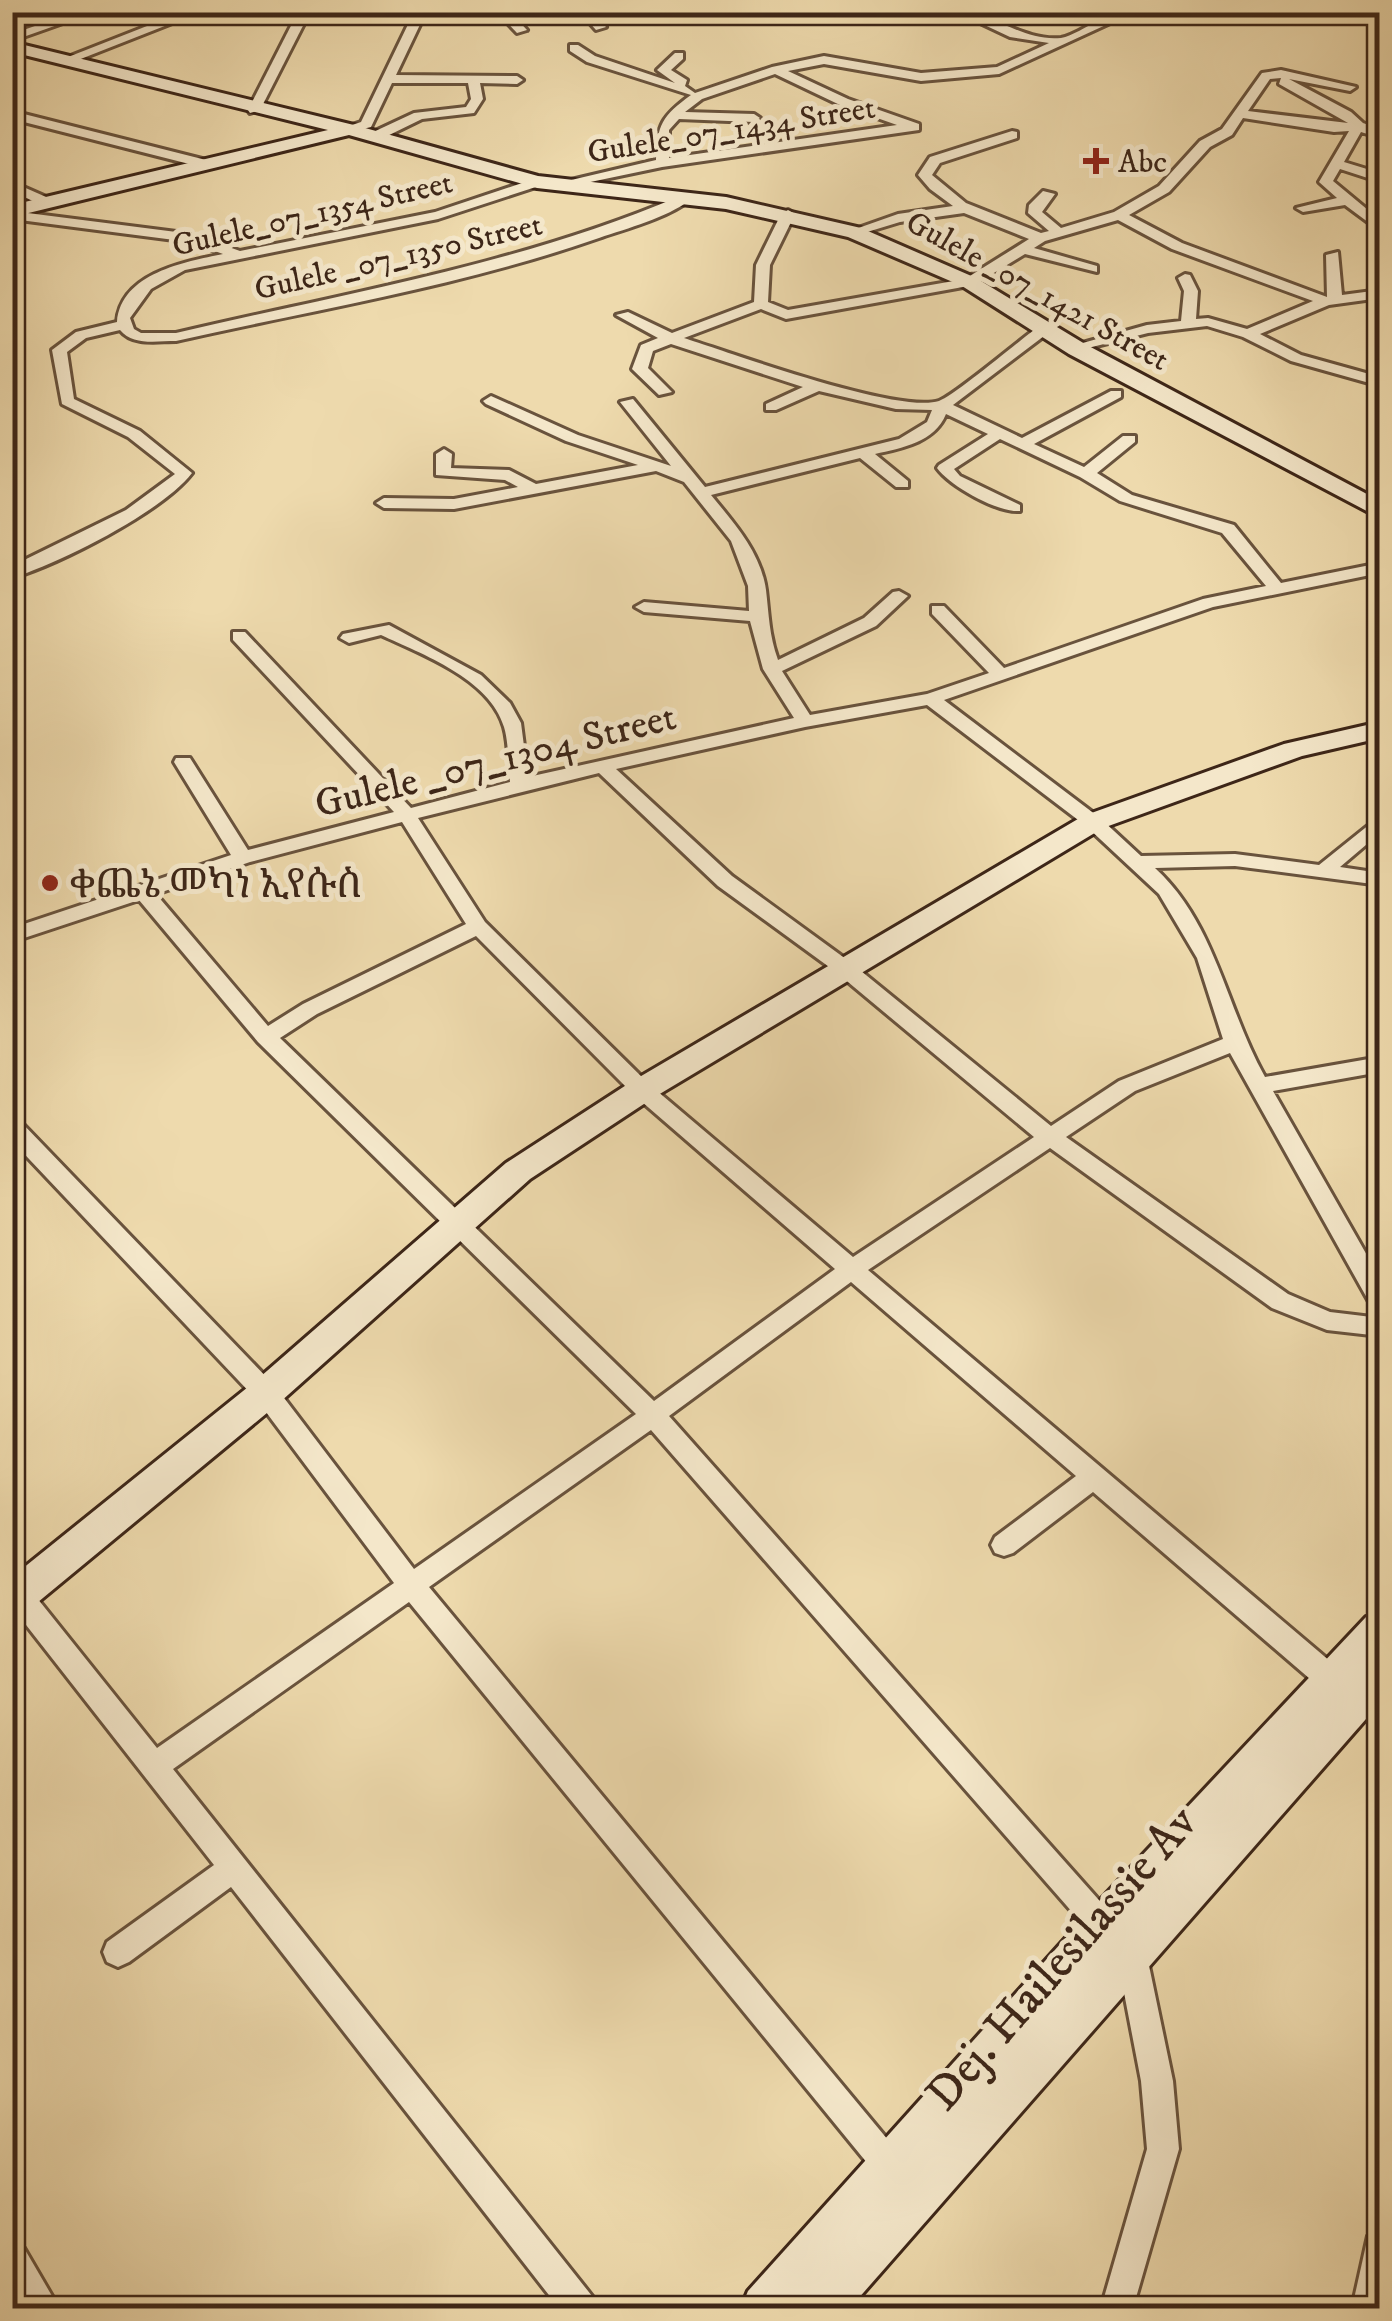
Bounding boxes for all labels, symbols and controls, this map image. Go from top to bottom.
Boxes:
street label: Gulele_07_1434 Street [585,88,878,173]
place label: Abc [1118,143,1167,183]
marker: Abc [1083,148,1109,174]
street label: Gulele_07_1354 Street [168,163,457,267]
street label: Gulele _07_1421 Street [898,203,1176,381]
street label: Gulele _07_1350 Street [251,205,546,310]
street label: Gulele _07_1304 Street [310,693,681,831]
place label: ቀጨኔ መካነ ኢየሱስ [70,861,362,911]
marker: ቀጨኔ መካነ ኢየሱስ [39,872,61,894]
street label: Dej. Hailesilassie Av [913,1793,1212,2124]

